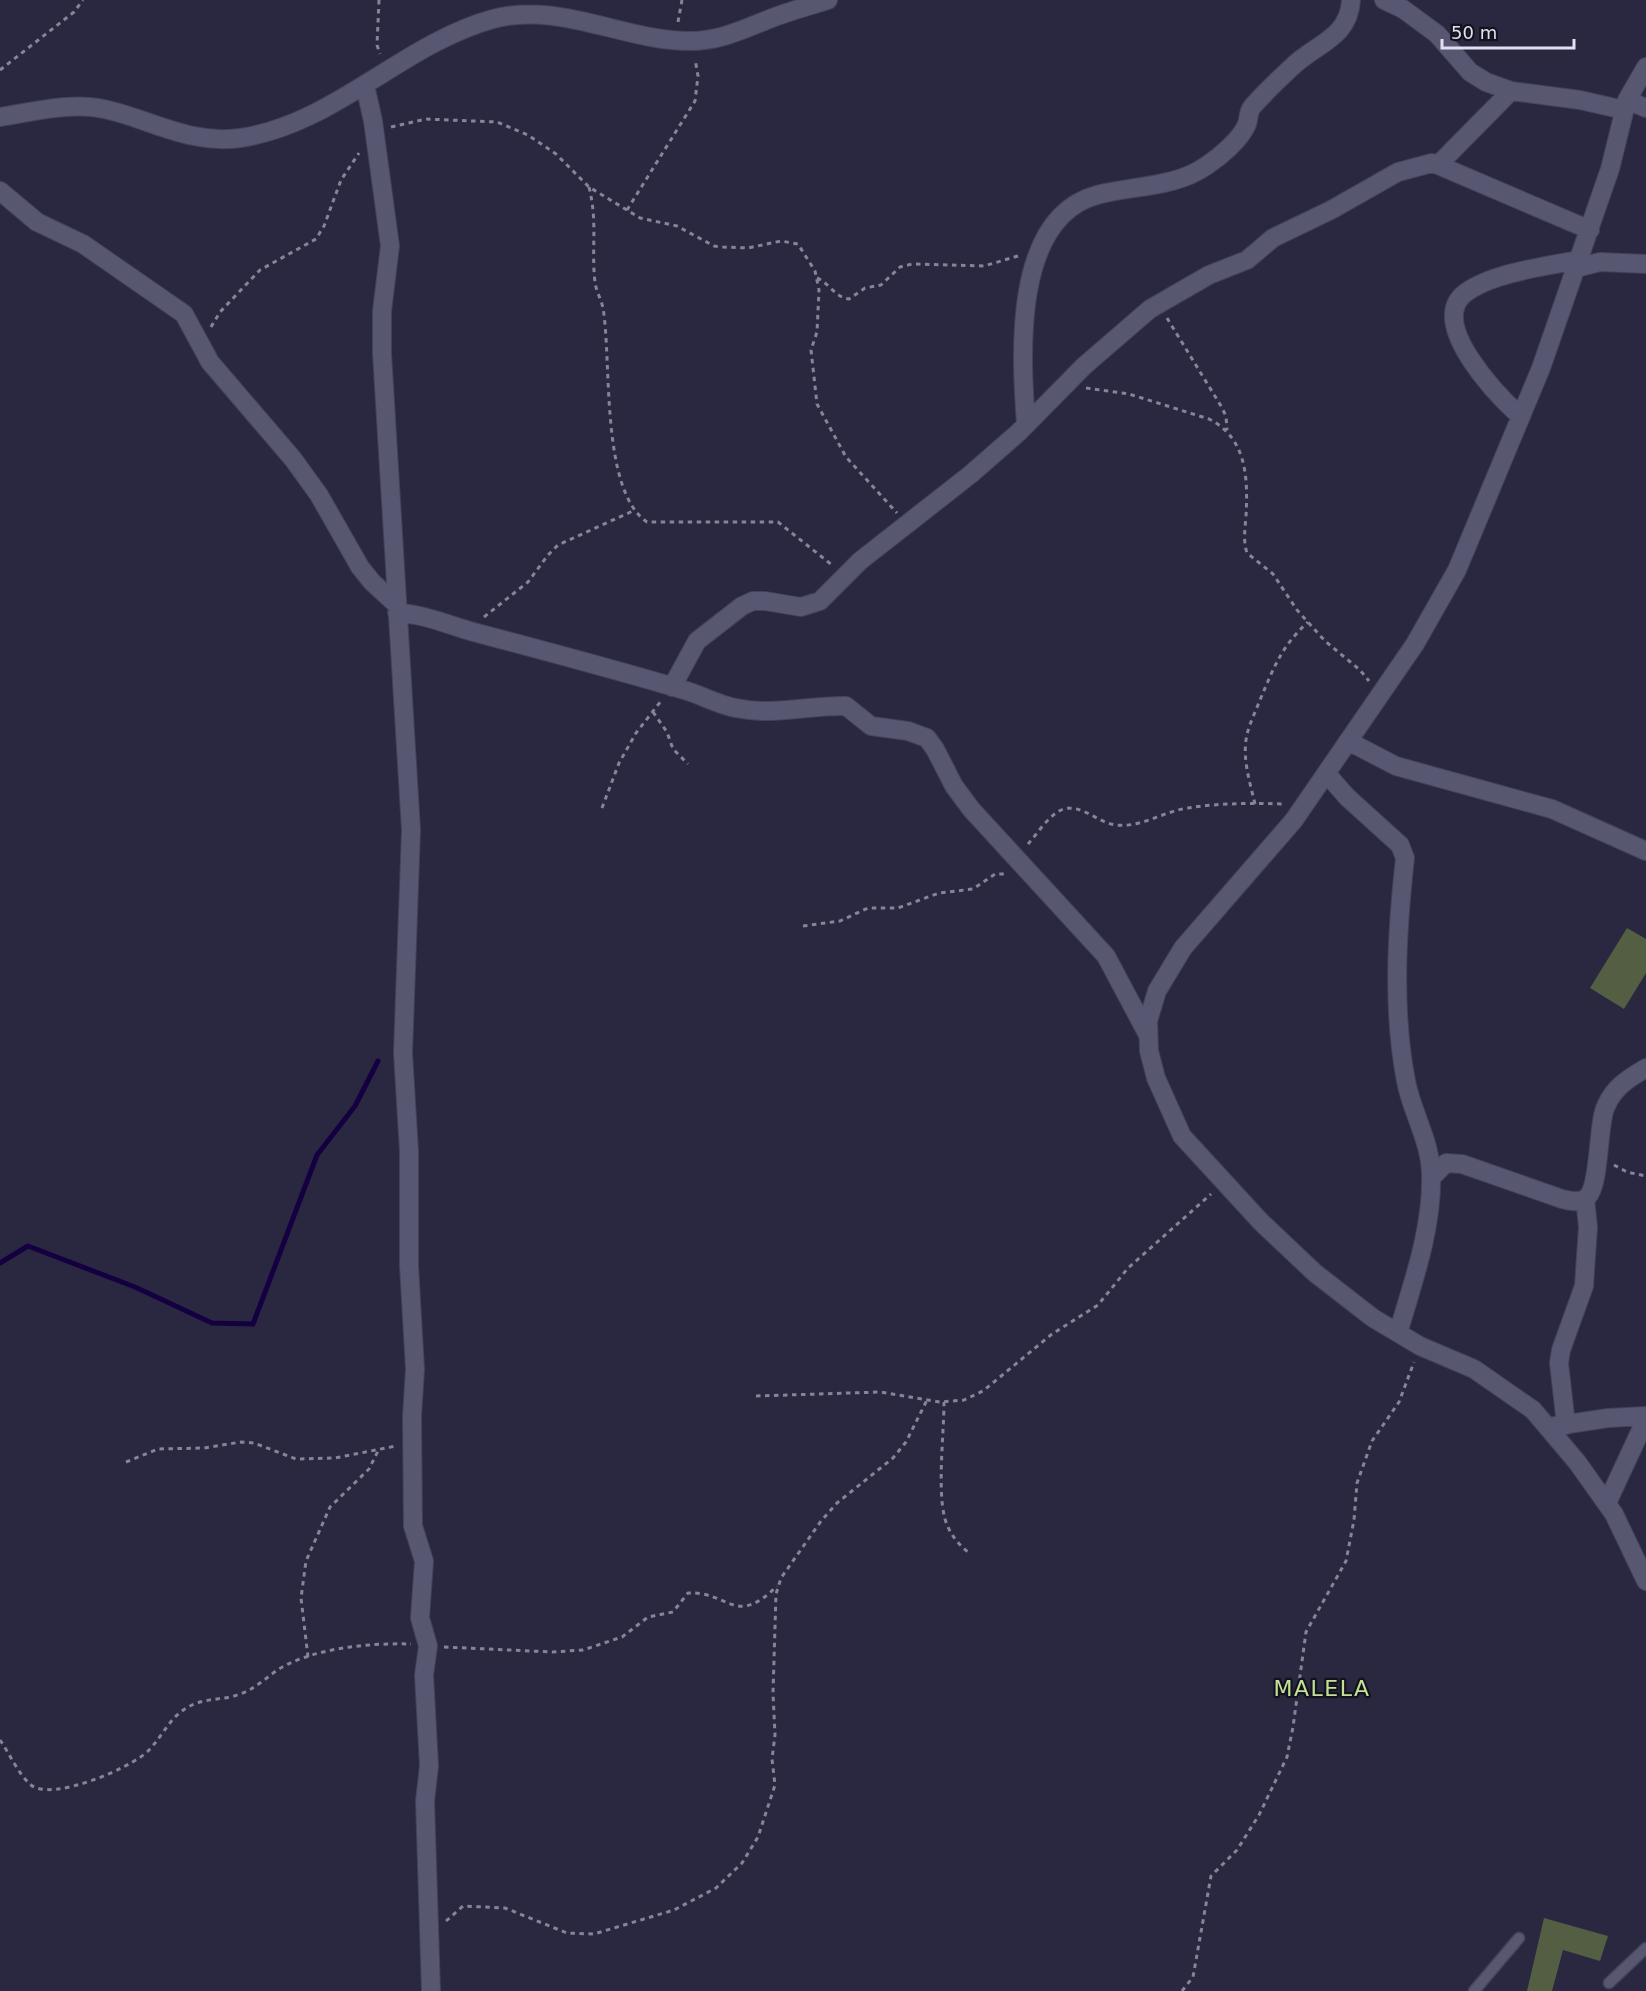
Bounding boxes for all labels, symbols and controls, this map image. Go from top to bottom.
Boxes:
scale bar [1442,12,1574,50]
text: 50 m [1451,22,1497,43]
district label: MALELA [1274,1676,1371,1701]

